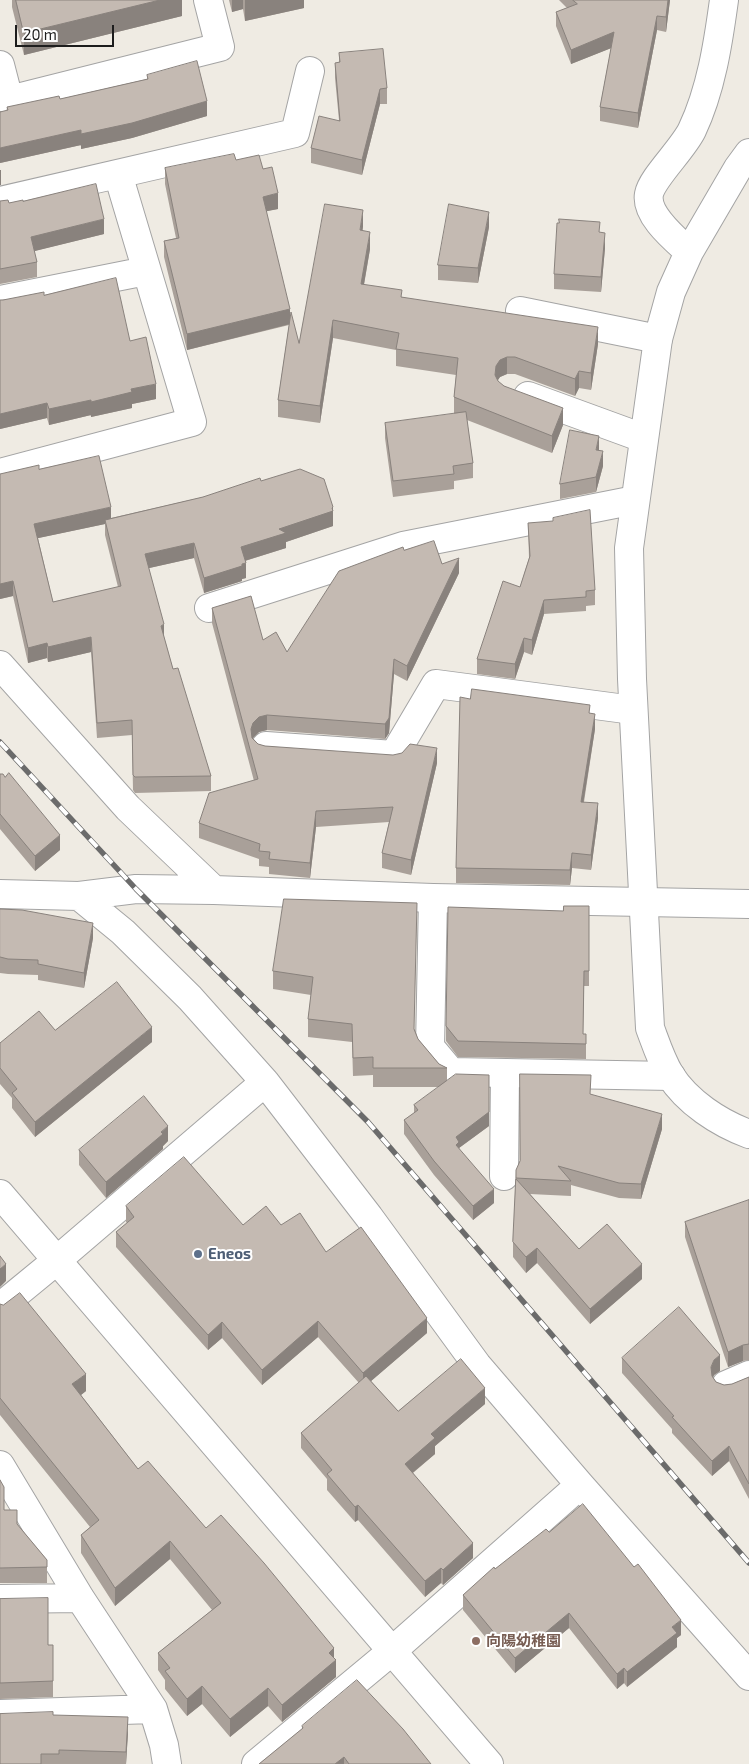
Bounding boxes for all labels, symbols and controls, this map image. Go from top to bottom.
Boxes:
scale bar [18,15,116,47]
text: 20 m [23,25,57,43]
place label: Eneos [208,1245,251,1263]
marker: Eneos [192,1248,204,1260]
place label: 向陽幼稚園 [486,1632,561,1650]
marker: 向陽幼稚園 [470,1635,482,1647]

